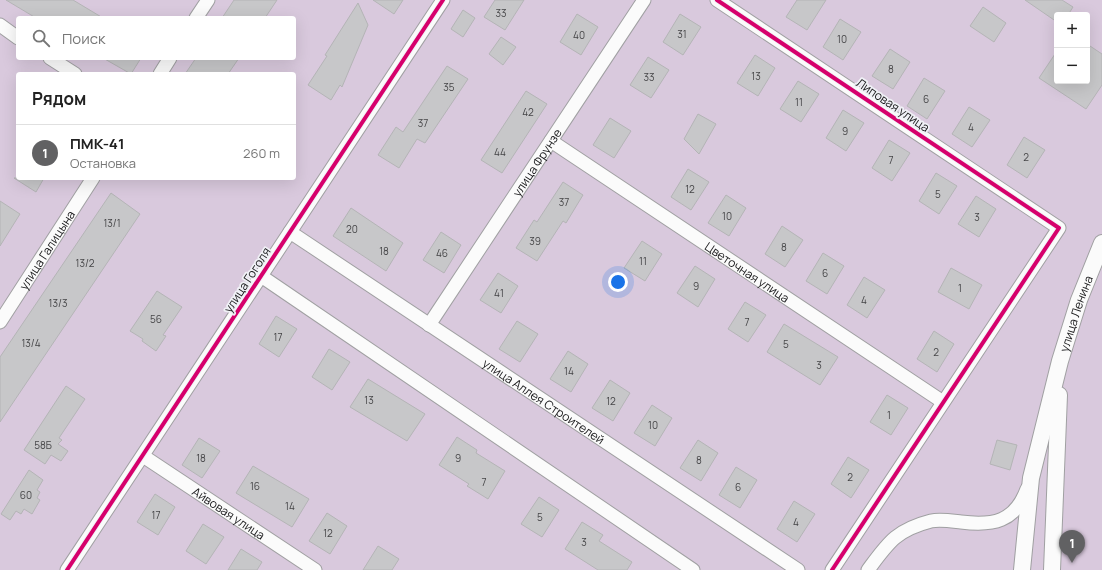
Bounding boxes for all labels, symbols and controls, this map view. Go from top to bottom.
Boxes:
house number: 33 [495,6,507,20]
map controls [1054,12,1090,84]
button: + [1054,12,1090,48]
search box [16,16,296,60]
icon: search [30,27,52,49]
house number: 31 [677,27,687,41]
text: Поиск [62,28,106,49]
house number: 40 [573,28,585,42]
house number: 10 [837,32,847,46]
button: − [1054,48,1090,84]
house number: 8 [888,62,894,76]
house number: 13 [751,69,761,83]
house number: 33 [643,70,655,84]
street label: Липовая улица [853,74,933,136]
house number: 35 [443,80,455,94]
text: Рядом [32,87,86,110]
house number: 6 [923,92,929,106]
house number: 11 [795,95,803,109]
house number: 42 [522,105,534,119]
house number: 37 [418,116,428,130]
house number: 4 [968,120,974,134]
house number: 9 [842,124,848,138]
street label: улица Фрунзе [508,125,565,200]
text: ПМК-41 [70,133,124,154]
text: 1 [42,144,48,162]
text: 260 m [243,144,280,162]
house number: 44 [494,145,506,159]
house number: 2 [1023,150,1029,164]
house number: 7 [888,153,894,167]
text: Остановка [70,154,136,172]
house number: 12 [685,182,695,196]
house number: 5 [935,187,941,201]
house number: 37 [559,195,569,209]
street label: улица Галицына [15,207,79,293]
house number: 10 [722,209,732,223]
house number: 3 [974,210,980,224]
house number: 13/1 [103,216,121,230]
house number: 20 [346,222,358,236]
house number: 39 [529,234,541,248]
street label: Цветочная улица [702,237,793,306]
house number: 8 [781,240,787,254]
street label: улица Гоголя [219,244,275,316]
house number: 18 [379,244,389,258]
house number: 46 [436,246,448,260]
house number: 11 [639,254,647,268]
house number: 13/2 [75,256,95,270]
house number: 6 [822,266,828,280]
your location [608,272,628,292]
street label: улица Ленина [1055,273,1097,354]
house number: 9 [693,279,699,293]
house number: 1 [958,281,962,295]
house number: 41 [494,286,504,300]
house number: 4 [861,293,867,307]
house number: 13/3 [49,296,67,310]
house number: 56 [150,312,162,326]
house number: 7 [744,315,750,329]
house number: 17 [274,330,282,344]
house number: 13/4 [21,336,41,350]
house number: 5 [783,337,789,351]
house number: 2 [933,345,939,359]
street label: улица Аллея Строителей [480,354,608,448]
house number: 3 [816,358,822,372]
house number: 14 [564,364,574,378]
house number: 13 [364,393,374,407]
house number: 12 [606,394,616,408]
house number: 1 [887,408,891,422]
house number: 10 [648,418,658,432]
house number: 58Б [34,438,52,452]
house number: 18 [196,451,206,465]
house number: 9 [455,451,461,465]
house number: 8 [696,453,702,467]
house number: 2 [847,470,853,484]
house number: 7 [481,475,487,489]
house number: 16 [250,479,260,493]
house number: 6 [735,480,741,494]
street label: Айвовая улица [189,483,269,543]
house number: 60 [20,488,32,502]
house number: 14 [285,499,295,513]
house number: 17 [152,508,160,522]
house number: 5 [537,510,543,524]
house number: 4 [793,515,799,529]
house number: 12 [323,526,333,540]
pin: 1 [1059,530,1085,563]
house number: 3 [581,535,587,549]

